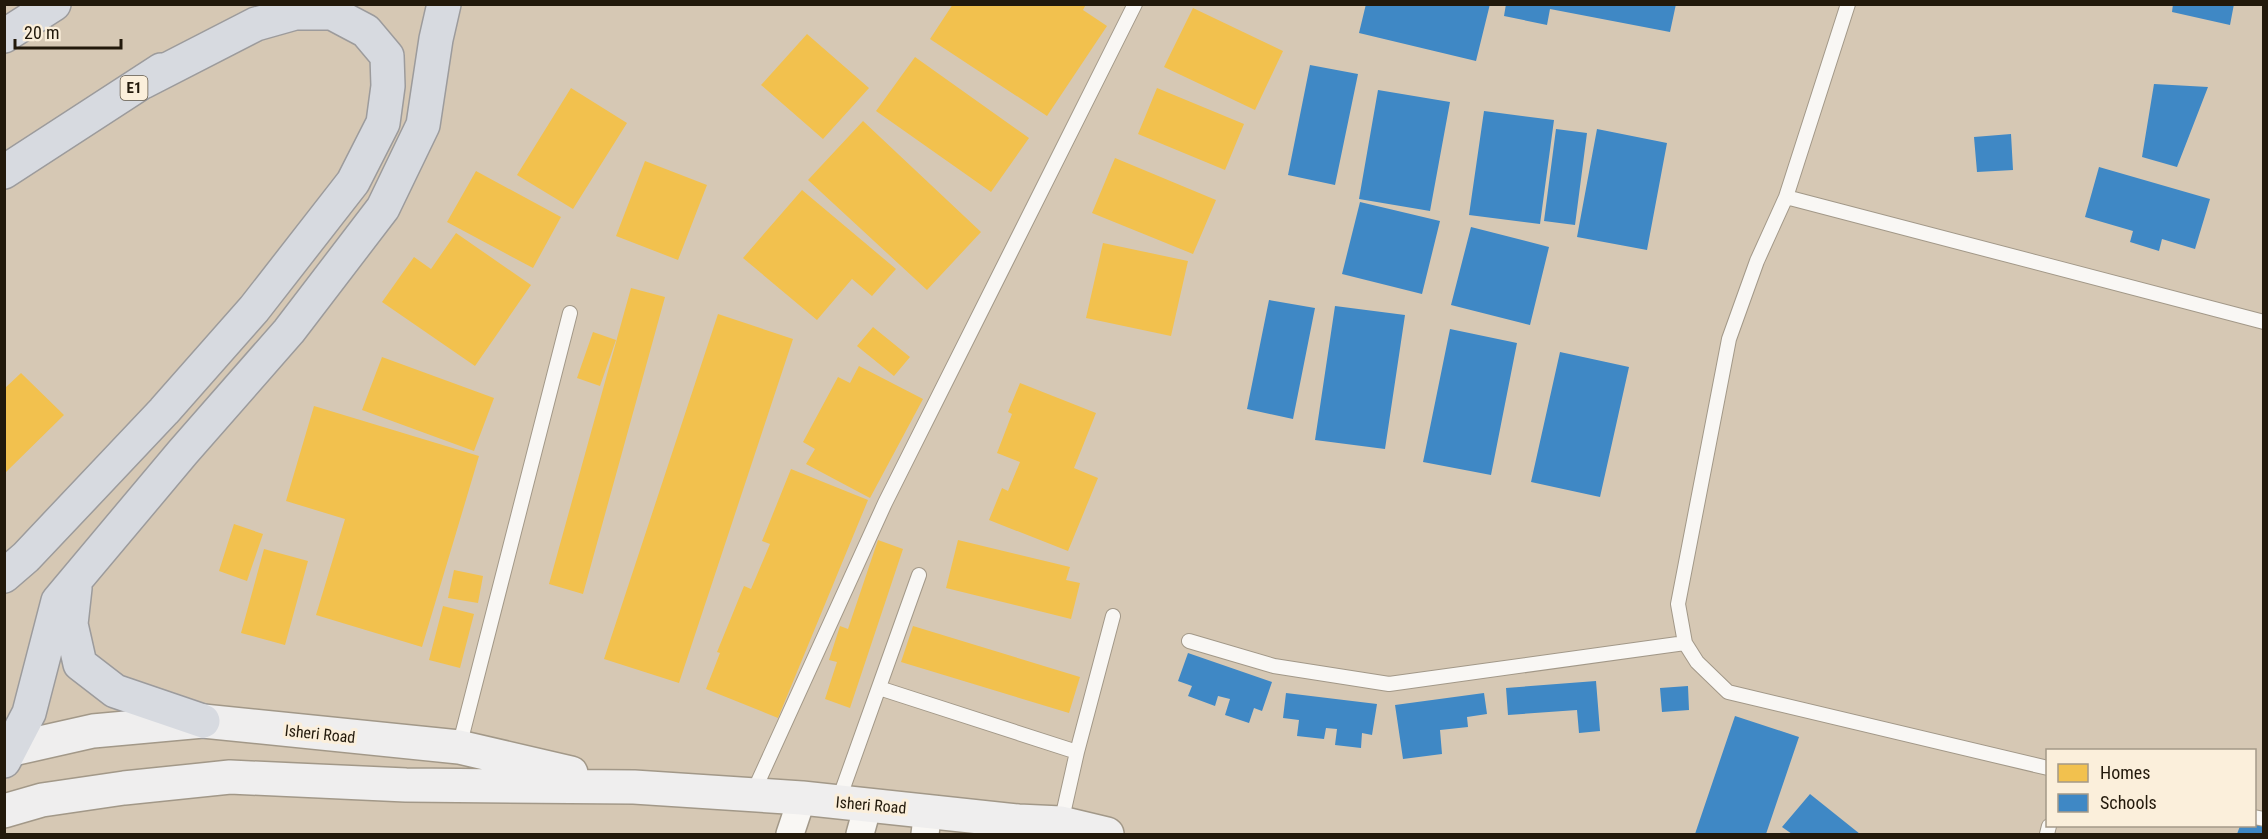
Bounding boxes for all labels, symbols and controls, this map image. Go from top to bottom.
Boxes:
scale bar [15,12,122,50]
text: 20 m [24,22,59,43]
road number: E1 [120,76,148,100]
street label: Isheri Road [284,721,356,747]
legend [2046,749,2256,827]
text: Homes [2100,762,2150,783]
street label: Isheri Road [835,792,907,818]
text: Schools [2100,792,2157,813]

